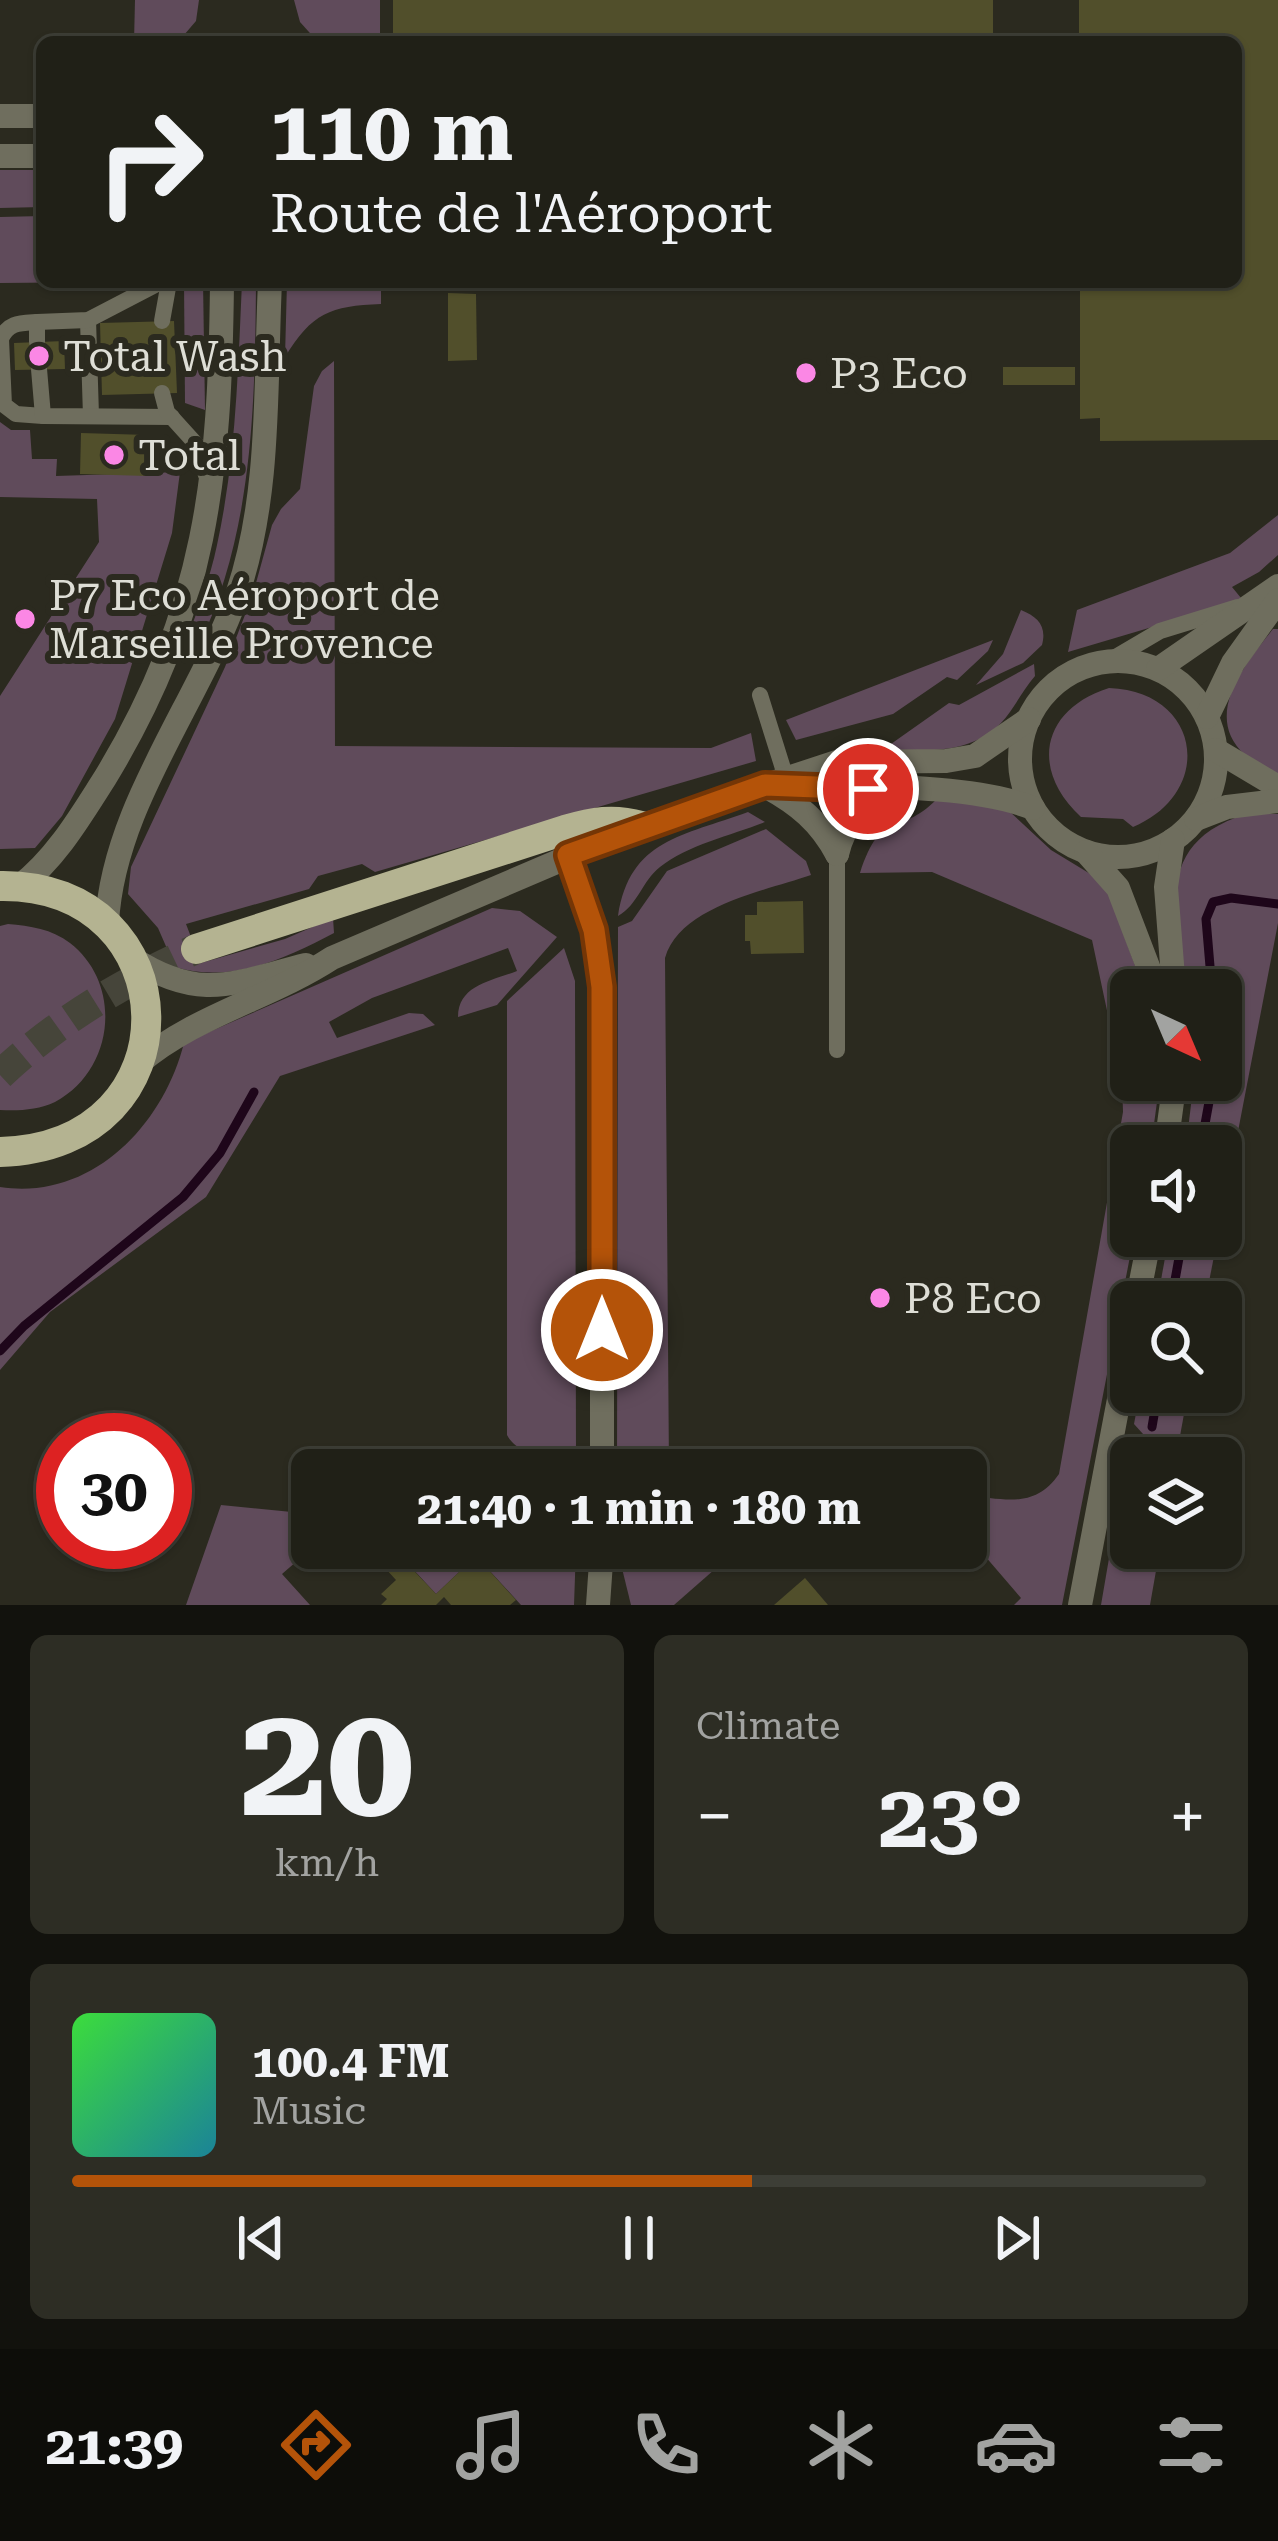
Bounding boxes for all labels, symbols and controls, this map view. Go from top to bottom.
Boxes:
text: 110 m [270,82,513,180]
icon: right [72,84,228,240]
text: Route de l'Aéroport [270,182,772,245]
place label: Total Wash [63,332,287,381]
marker: Total Wash [26,343,52,369]
place label: P3 Eco [830,349,968,398]
marker: P3 Eco [793,360,819,386]
place label: Total [138,431,240,480]
marker: Total [101,442,127,468]
place label: P7 Eco Aéroport de Marseille Provence [49,571,440,668]
marker: P7 Eco Aéroport de Marseille Provence [12,606,38,632]
pin [817,738,919,840]
icon: arrive [835,756,901,822]
north arrow [1110,969,1242,1101]
map controls [1110,969,1242,1569]
button: sound [1110,1125,1242,1257]
position arrow [539,1267,665,1393]
place label: P8 Eco [904,1274,1042,1323]
button: search [1110,1281,1242,1413]
marker: P8 Eco [867,1285,893,1311]
speed limit sign: 30 [36,1413,192,1569]
button: layers [1110,1437,1242,1569]
text: 21:40 · 1 min · 180 m [417,1482,861,1535]
text: 20 [240,1670,414,1853]
text: Climate [696,1703,840,1749]
text: 23° [878,1764,1024,1869]
text: − [696,1778,733,1855]
text: + [1169,1778,1206,1855]
text: km/h [275,1840,379,1886]
text: 100.4 FM [252,2035,450,2088]
text: Music [252,2088,366,2134]
icon: previous [228,2205,294,2271]
icon: pause [606,2205,672,2271]
icon: next [984,2205,1050,2271]
icon: directions [274,2403,358,2487]
icon: music [449,2403,533,2487]
icon: phone [624,2403,708,2487]
icon: climate [799,2403,883,2487]
icon: car [974,2403,1058,2487]
icon: filters [1149,2403,1233,2487]
text: 21:39 [45,2414,183,2477]

